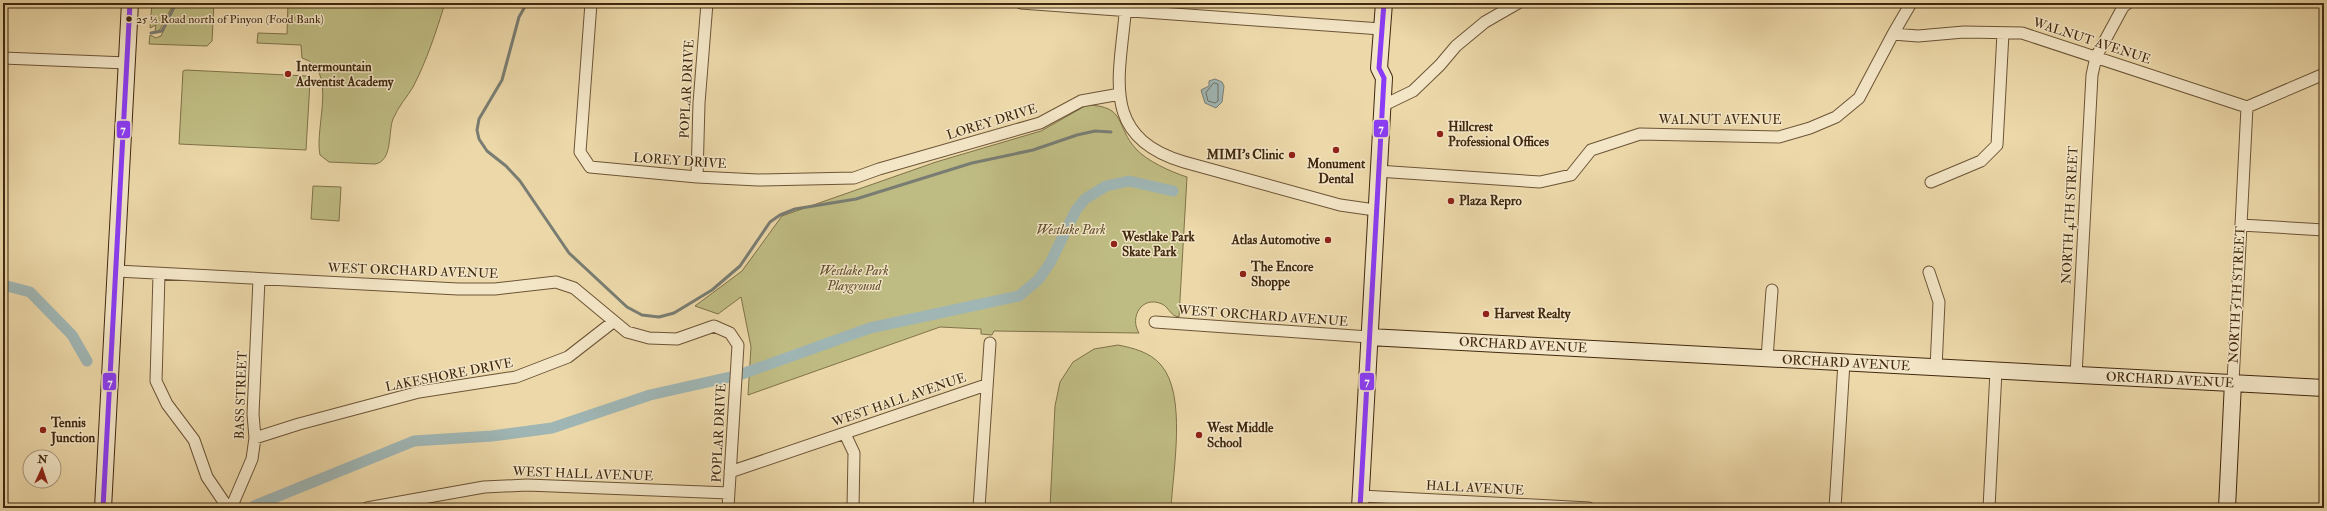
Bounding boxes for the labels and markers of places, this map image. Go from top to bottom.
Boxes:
place label: 25 ½ Road north of Pinyon (Food Bank) [136,12,324,27]
marker: 25 ½ Road north of Pinyon (Food Bank) [124,14,134,24]
place label: Intermountain Adventist Academy [295,59,395,91]
marker: Intermountain Adventist Academy [283,69,293,79]
place label: Hillcrest Professional Offices [1448,119,1550,150]
marker: Hillcrest Professional Offices [1435,129,1445,139]
marker: Monument Dental [1331,145,1341,155]
place label: MIMI's Clinic [1205,147,1285,163]
marker: MIMI's Clinic [1287,150,1297,160]
place label: Monument Dental [1306,156,1366,187]
place label: Plaza Repro [1459,193,1523,210]
marker: Plaza Repro [1446,196,1456,206]
place label: Westlake Park Skate Park [1121,229,1195,260]
place label: Atlas Automotive [1231,232,1321,248]
marker: Atlas Automotive [1323,235,1333,245]
marker: Westlake Park Skate Park [1109,239,1119,249]
place label: The Encore Shoppe [1250,259,1314,291]
marker: The Encore Shoppe [1238,269,1248,279]
place label: Harvest Realty [1494,306,1572,323]
marker: Harvest Realty [1481,309,1491,319]
place label: Tennis Junction [50,415,95,447]
place label: West Middle School [1206,420,1274,451]
marker: Tennis Junction [38,425,48,435]
marker: West Middle School [1194,430,1204,440]

